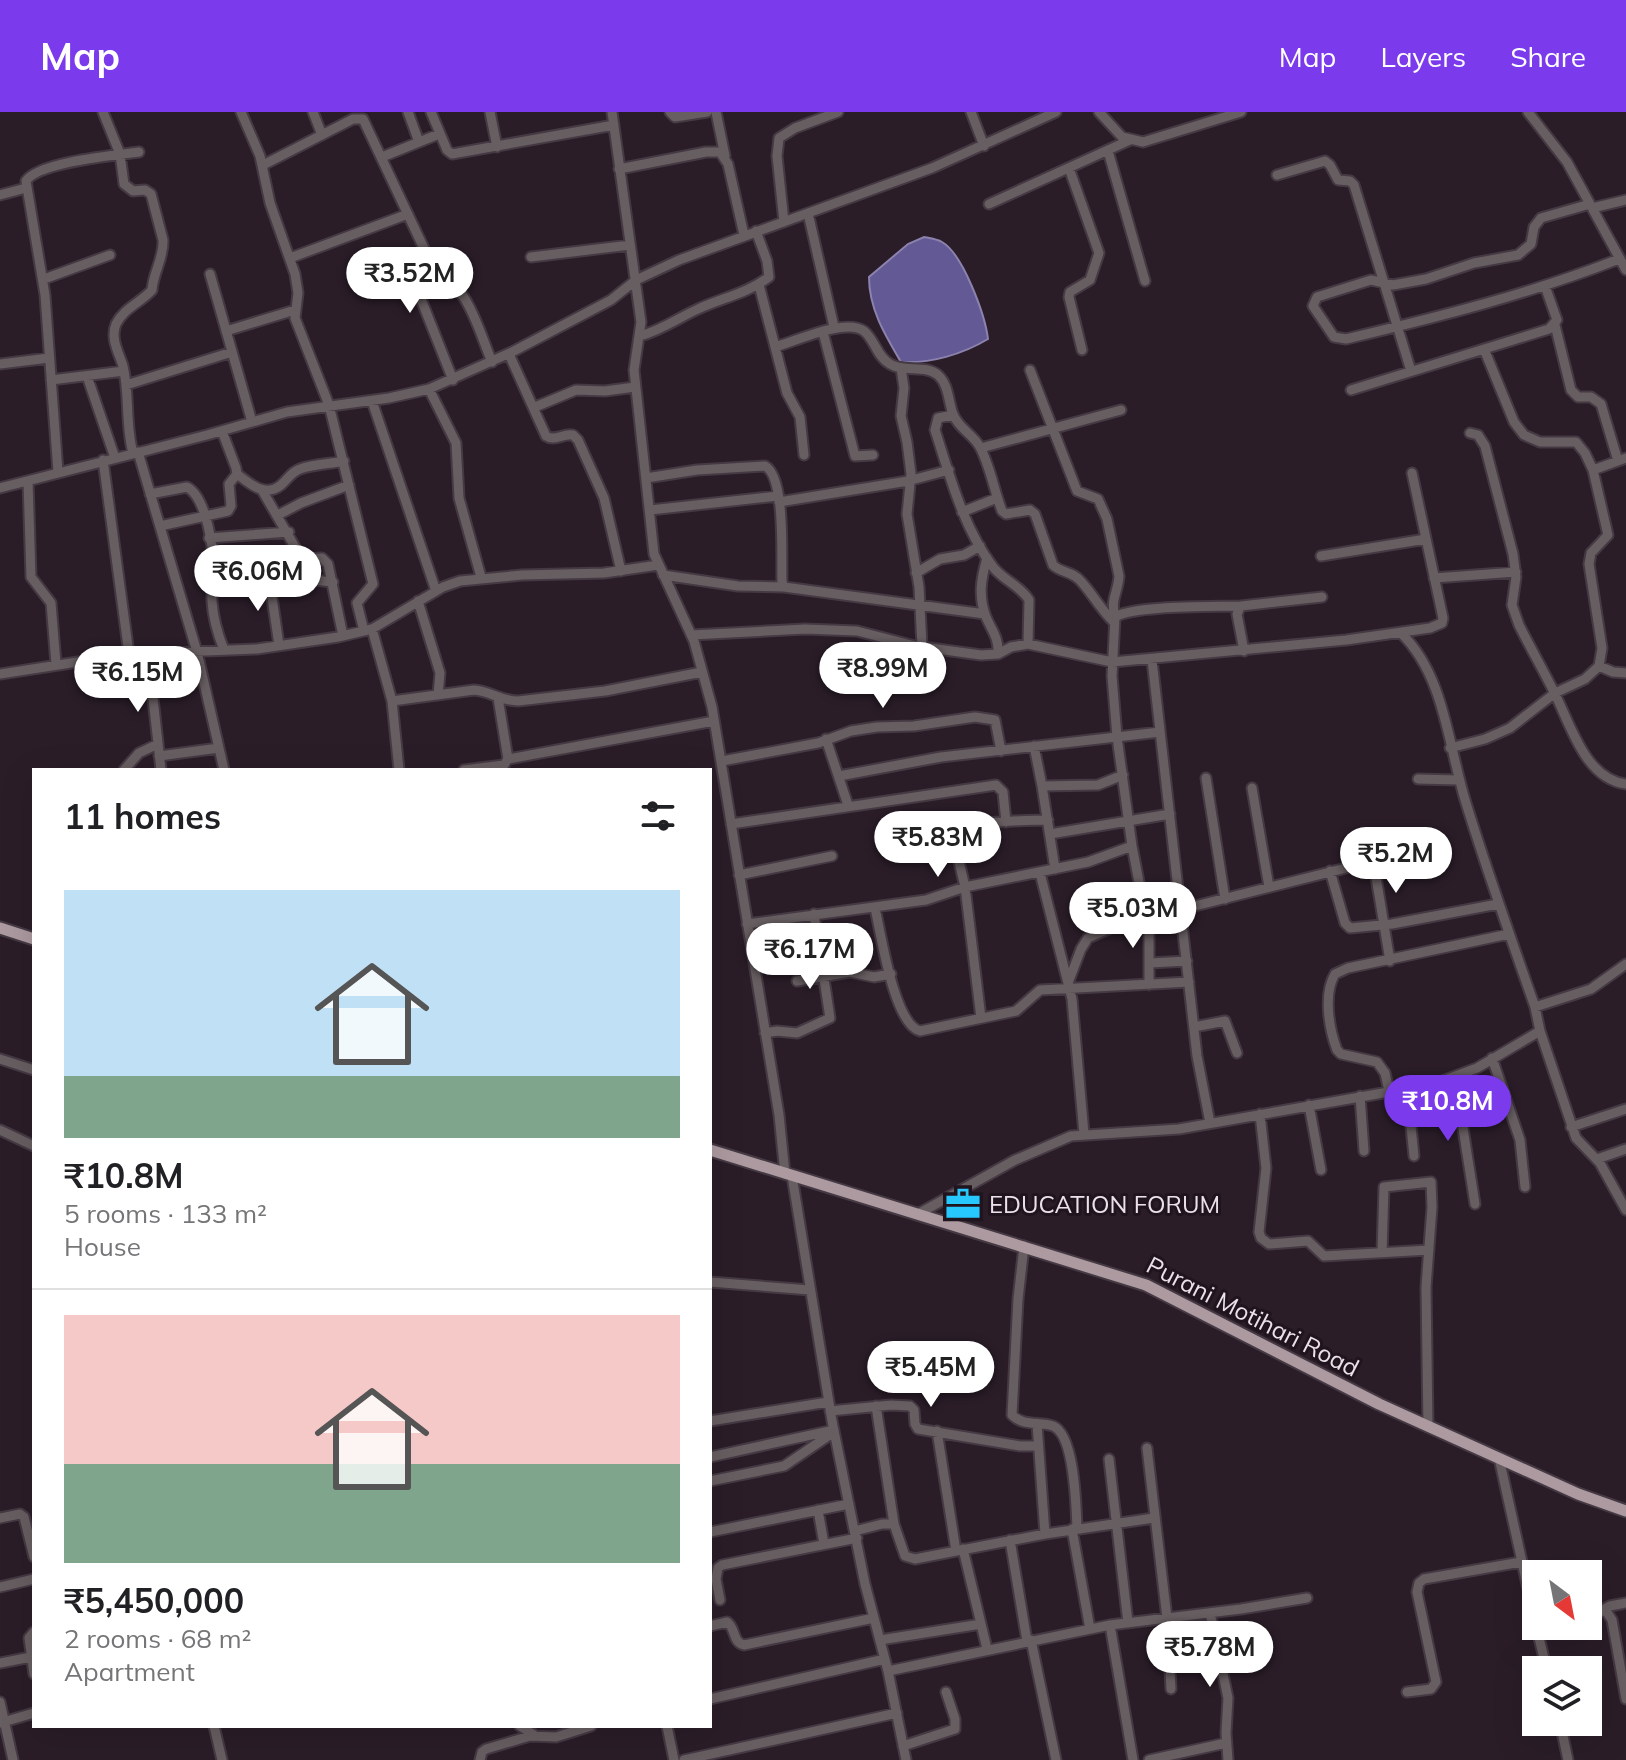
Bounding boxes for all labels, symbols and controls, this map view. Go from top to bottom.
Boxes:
text: Map [40,32,120,80]
text: Map [1279,39,1336,74]
text: Layers [1380,39,1466,74]
text: Share [1510,39,1586,74]
pin: ₹3.52M [345,247,475,315]
text: ₹3.52M [364,256,456,289]
pin: ₹6.06M [193,545,323,613]
text: ₹6.06M [212,554,304,587]
pin: ₹8.99M [818,642,948,710]
pin: ₹6.15M [73,646,203,714]
text: ₹8.99M [837,651,929,684]
text: ₹6.15M [92,655,184,688]
icon: filters [636,794,680,838]
text: 11 homes [64,795,221,838]
pin: ₹5.83M [873,811,1003,879]
text: ₹5.83M [892,820,984,853]
pin: ₹5.2M [1340,827,1452,895]
text: ₹5.2M [1358,836,1434,869]
pin: ₹5.03M [1068,882,1198,950]
text: ₹5.03M [1087,891,1179,924]
pin: ₹6.17M [745,923,875,991]
text: ₹6.17M [764,932,856,965]
icon: home [300,942,444,1086]
pin: ₹10.8M [1383,1075,1513,1143]
text: ₹10.8M [1402,1084,1494,1117]
text: ₹10.8M [64,1154,184,1197]
office icon: EDUCATION FORUM [944,1185,982,1223]
place label: EDUCATION FORUM [989,1189,1220,1219]
text: 5 rooms · 133 m² [64,1197,267,1230]
text: House [64,1230,141,1263]
street label: Purani Motihari Road [1142,1249,1364,1383]
pin: ₹5.45M [866,1341,996,1409]
text: ₹5.45M [885,1350,977,1383]
icon: home [300,1367,444,1511]
north arrow [1522,1560,1602,1640]
map controls [1522,1560,1602,1736]
text: ₹5,450,000 [64,1579,244,1622]
pin: ₹5.78M [1145,1621,1275,1689]
text: 2 rooms · 68 m² [64,1622,251,1655]
text: ₹5.78M [1164,1630,1256,1663]
text: Apartment [64,1655,195,1688]
button: layers [1522,1656,1602,1736]

